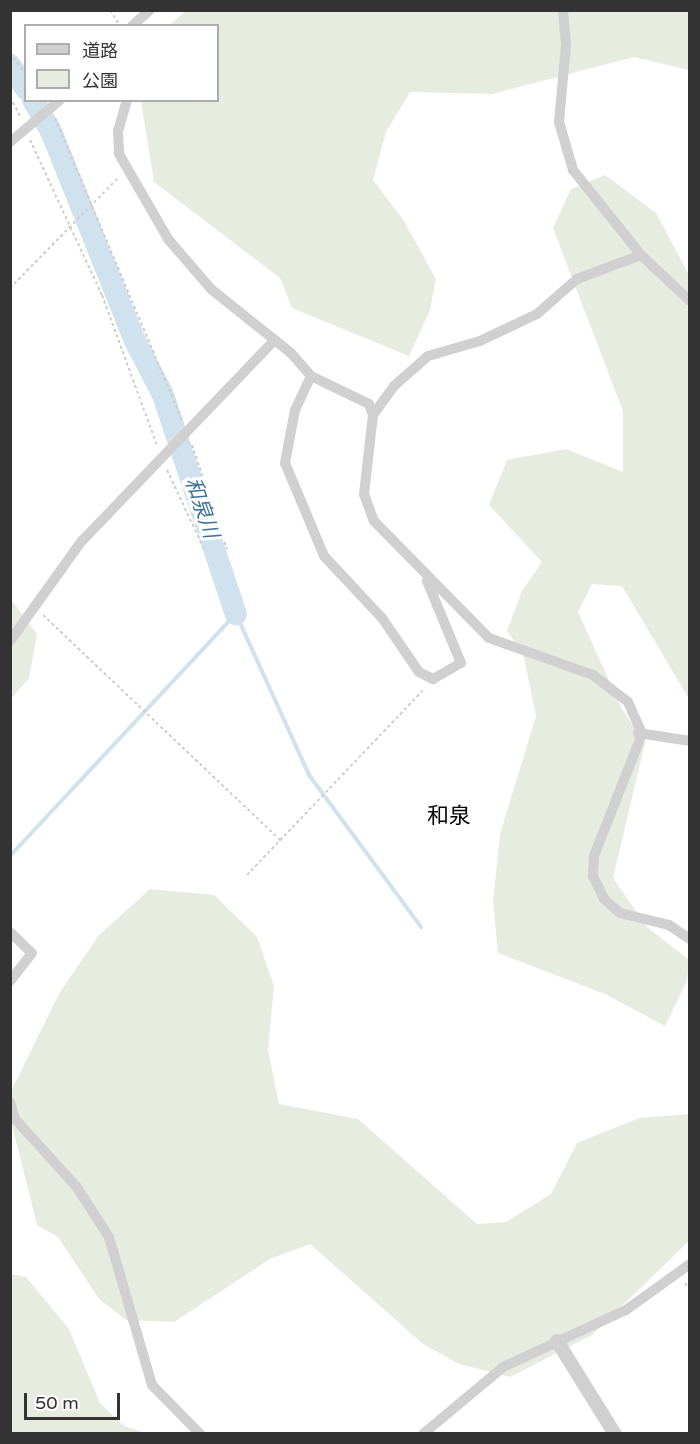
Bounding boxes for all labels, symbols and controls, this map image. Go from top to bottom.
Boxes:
legend [24,24,219,102]
text: 道路 [82,40,118,62]
text: 公園 [82,70,118,92]
water label: 和泉川 [179,474,223,542]
district label: 和泉 [427,804,471,830]
scale bar [27,1381,123,1419]
text: 50 m [35,1392,79,1414]

